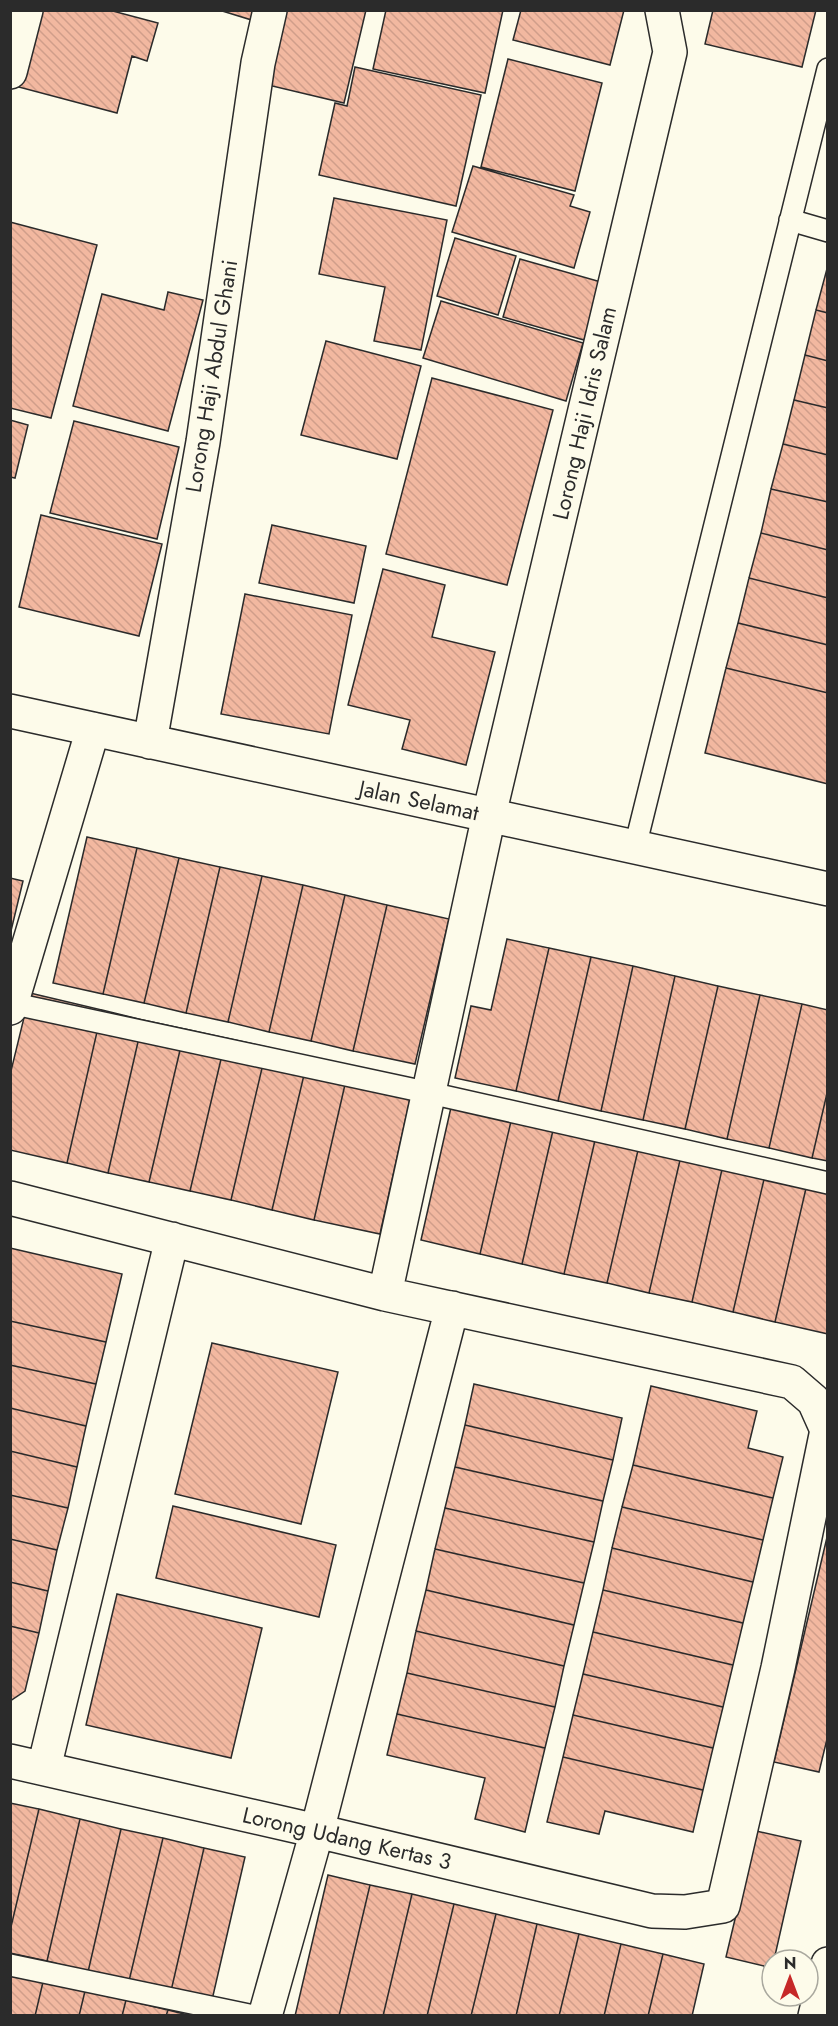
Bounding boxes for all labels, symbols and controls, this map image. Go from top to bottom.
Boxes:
street label: Lorong Haji Abdul Ghani [177,257,245,495]
street label: Lorong Haji Idris Salam [544,303,624,523]
street label: Jalan Selamat [353,771,483,828]
street label: Lorong Udang Kertas 3 [239,1798,455,1878]
north arrow [760,1948,820,2008]
text: N [784,1952,796,1975]

